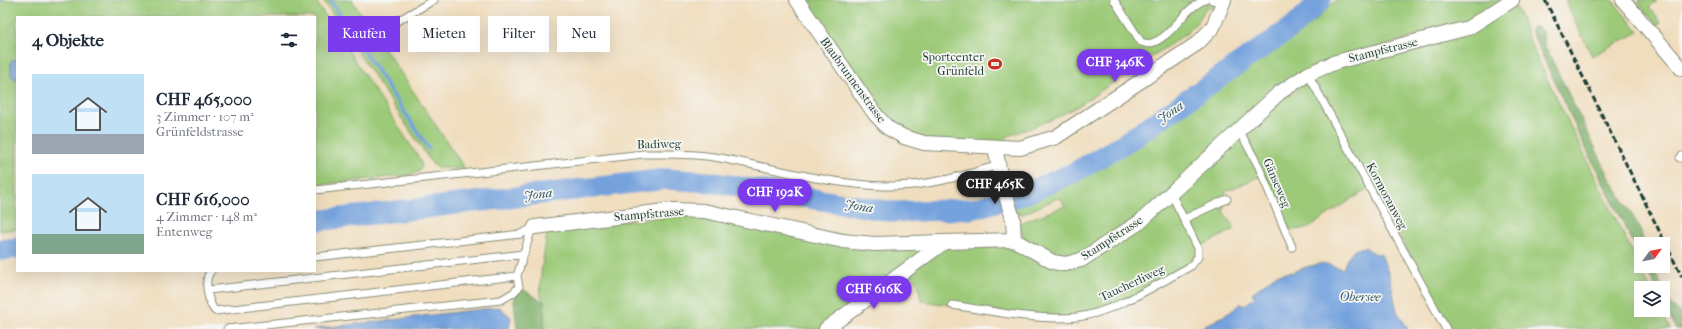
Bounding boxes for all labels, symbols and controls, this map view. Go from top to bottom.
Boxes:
chip: Kaufen [328,16,400,52]
chip: Mieten [408,16,480,52]
chip: Filter [488,16,549,52]
chip: Neu [557,16,610,52]
icon: filters [278,29,300,51]
text: 4 Objekte [32,30,104,50]
street label: Blaubrunnenstrasse [817,34,889,126]
street label: Stampfstrasse [1347,35,1419,65]
pin: CHF 346K [1074,49,1156,83]
place label: Sportcenter Grünfeld [922,50,985,78]
text: CHF 346K [1086,54,1144,69]
sports icon: Sportcenter Grünfeld [987,56,1003,72]
text: CHF 465,000 [156,89,252,109]
icon: home [64,90,112,138]
water label: Jona [1154,98,1186,126]
text: 3 Zimmer · 107 m² [156,109,254,124]
text: Grünfeldstrasse [156,124,244,139]
street label: Badiweg [637,137,682,151]
street label: Gänseweg [1260,156,1294,210]
street label: Kormoranweg [1363,160,1411,232]
pin: CHF 465K [954,171,1036,205]
text: CHF 465K [966,176,1024,191]
pin: CHF 192K [734,179,816,213]
text: CHF 192K [747,184,803,199]
water label: Jona [523,185,553,203]
text: CHF 616,000 [156,189,250,209]
icon: home [64,190,112,238]
water label: Jona [844,196,874,216]
street label: Stampfstrasse [613,204,685,224]
text: 4 Zimmer · 148 m² [156,209,257,224]
street label: Stampfstrasse [1079,213,1145,263]
text: Entenweg [156,224,213,239]
north arrow [1634,237,1670,273]
map controls [1634,237,1670,317]
street label: Taucherliweg [1097,262,1167,304]
pin: CHF 616K [833,276,915,310]
text: CHF 616K [846,281,902,296]
button: layers [1634,281,1670,317]
water label: Obersee [1339,289,1381,304]

